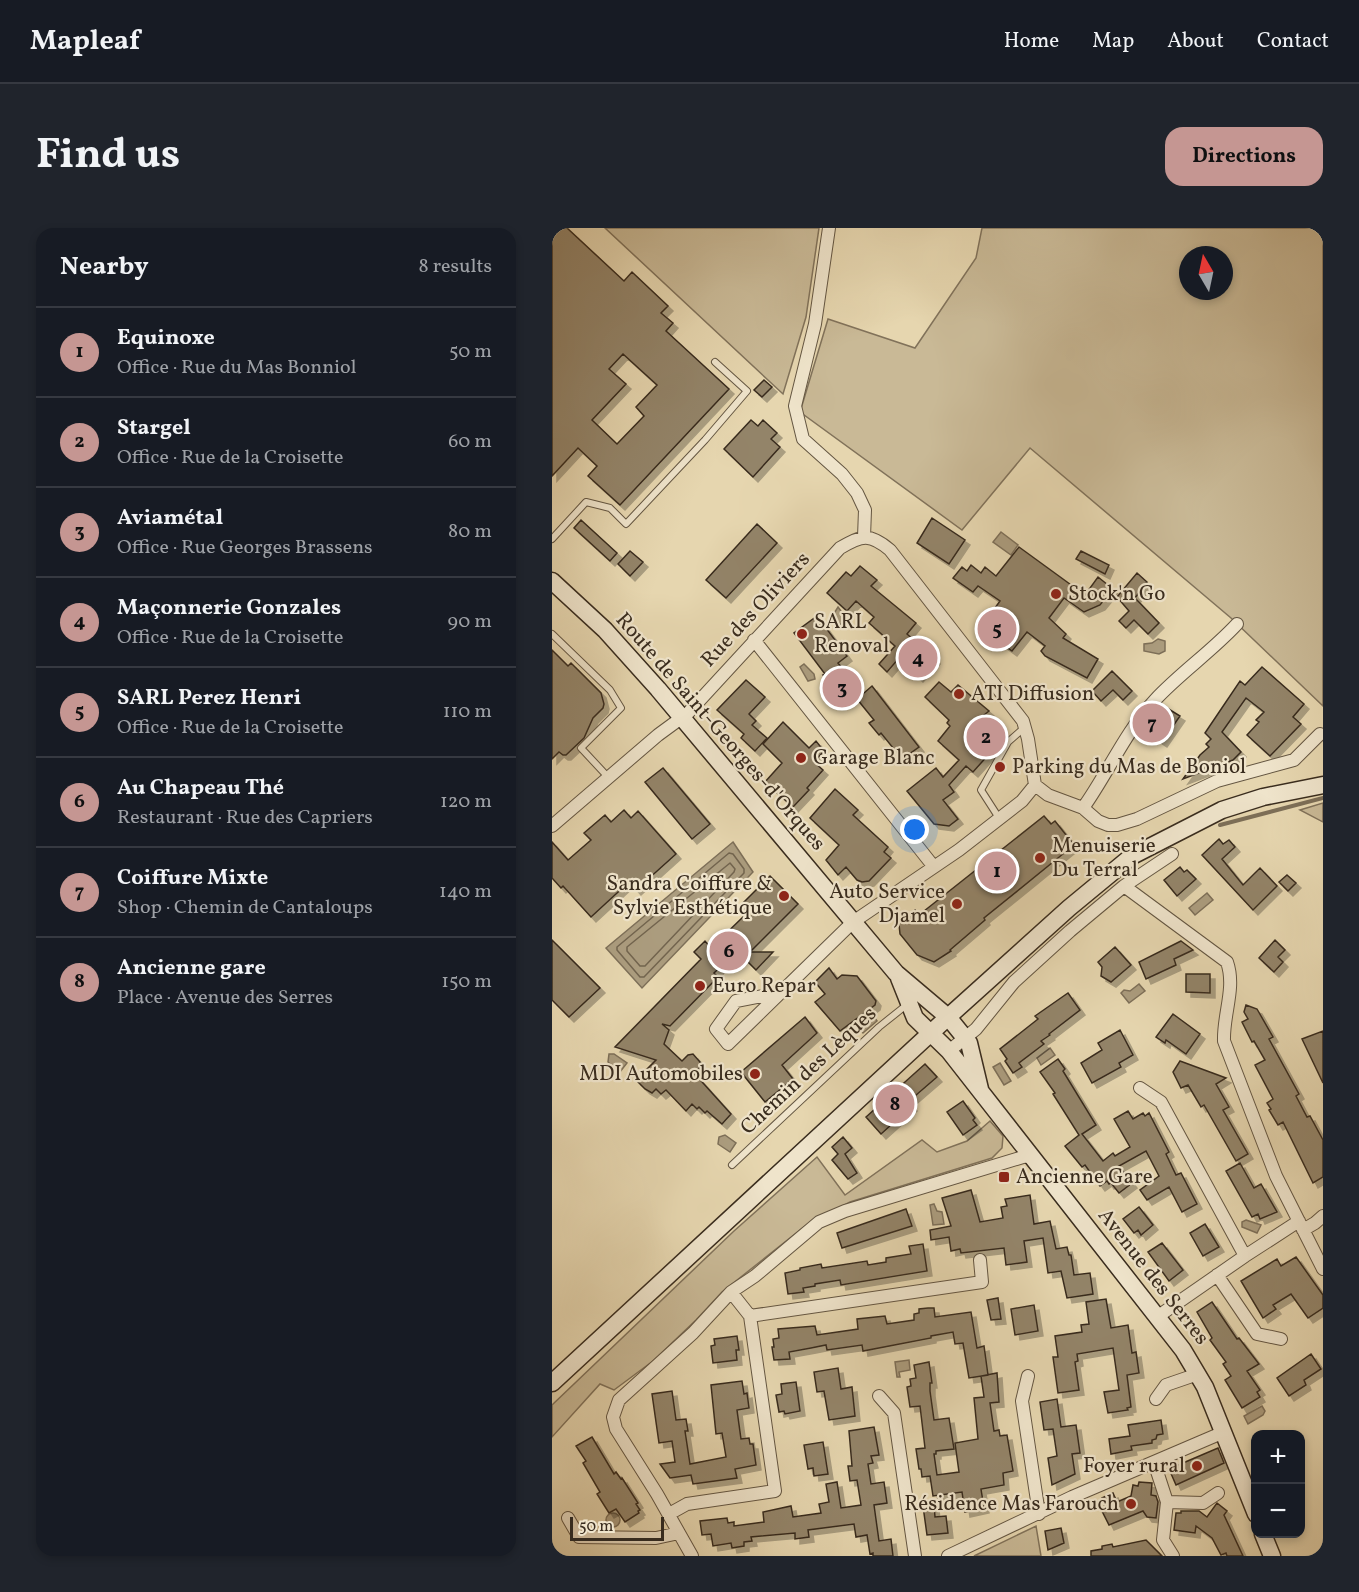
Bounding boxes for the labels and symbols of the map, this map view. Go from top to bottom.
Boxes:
north arrow [1179,246,1233,300]
street label: Rue des Oliviers [695,546,817,674]
place label: Stock'n Go [1068,580,1165,609]
marker: Stock'n Go [1049,587,1063,601]
pin: 5 [978,606,1016,652]
street label: Route de Saint-Georges-d'Orques [608,607,832,857]
place label: SARL Renoval [814,608,889,661]
marker: SARL Renoval [795,627,809,641]
pin: 4 [898,636,938,680]
pin: 3 [822,666,862,710]
place label: ATI Diffusion [971,680,1094,709]
marker: ATI Diffusion [952,687,966,701]
pin: 7 [1132,700,1172,746]
pin: 2 [966,714,1006,760]
place label: Garage Blanc [813,744,935,773]
marker: Garage Blanc [794,751,808,765]
place label: Parking du Mas de Boniol [1012,753,1246,782]
marker: Parking du Mas de Boniol [993,760,1007,774]
your location [900,815,929,844]
place label: Menuiserie Du Terral [1052,832,1156,885]
pin: 1 [978,848,1016,894]
marker: Menuiserie Du Terral [1033,851,1047,865]
place label: Sandra Coiffure & Sylvie Esthétique [607,870,772,923]
place label: Auto Service Djamel [829,878,945,931]
marker: Sandra Coiffure & Sylvie Esthétique [777,889,791,903]
marker: Auto Service Djamel [950,897,964,911]
pin: 6 [710,928,748,974]
place label: Euro Repar [712,972,816,1001]
marker: Euro Repar [693,979,707,993]
street label: Chemin des Lèques [734,1000,884,1142]
place label: MDI Automobiles [579,1060,743,1089]
marker: MDI Automobiles [748,1067,762,1081]
pin: 8 [876,1082,914,1126]
place label: Ancienne Gare [1016,1163,1153,1192]
marker: Ancienne Gare [997,1170,1011,1184]
street label: Avenue des Serres [1090,1203,1216,1351]
place label: Foyer rural [1083,1452,1185,1481]
marker: Foyer rural [1190,1459,1204,1473]
place label: Résidence Mas Farouch [904,1490,1119,1519]
marker: Résidence Mas Farouch [1124,1497,1138,1511]
scale bar [570,1514,664,1542]

